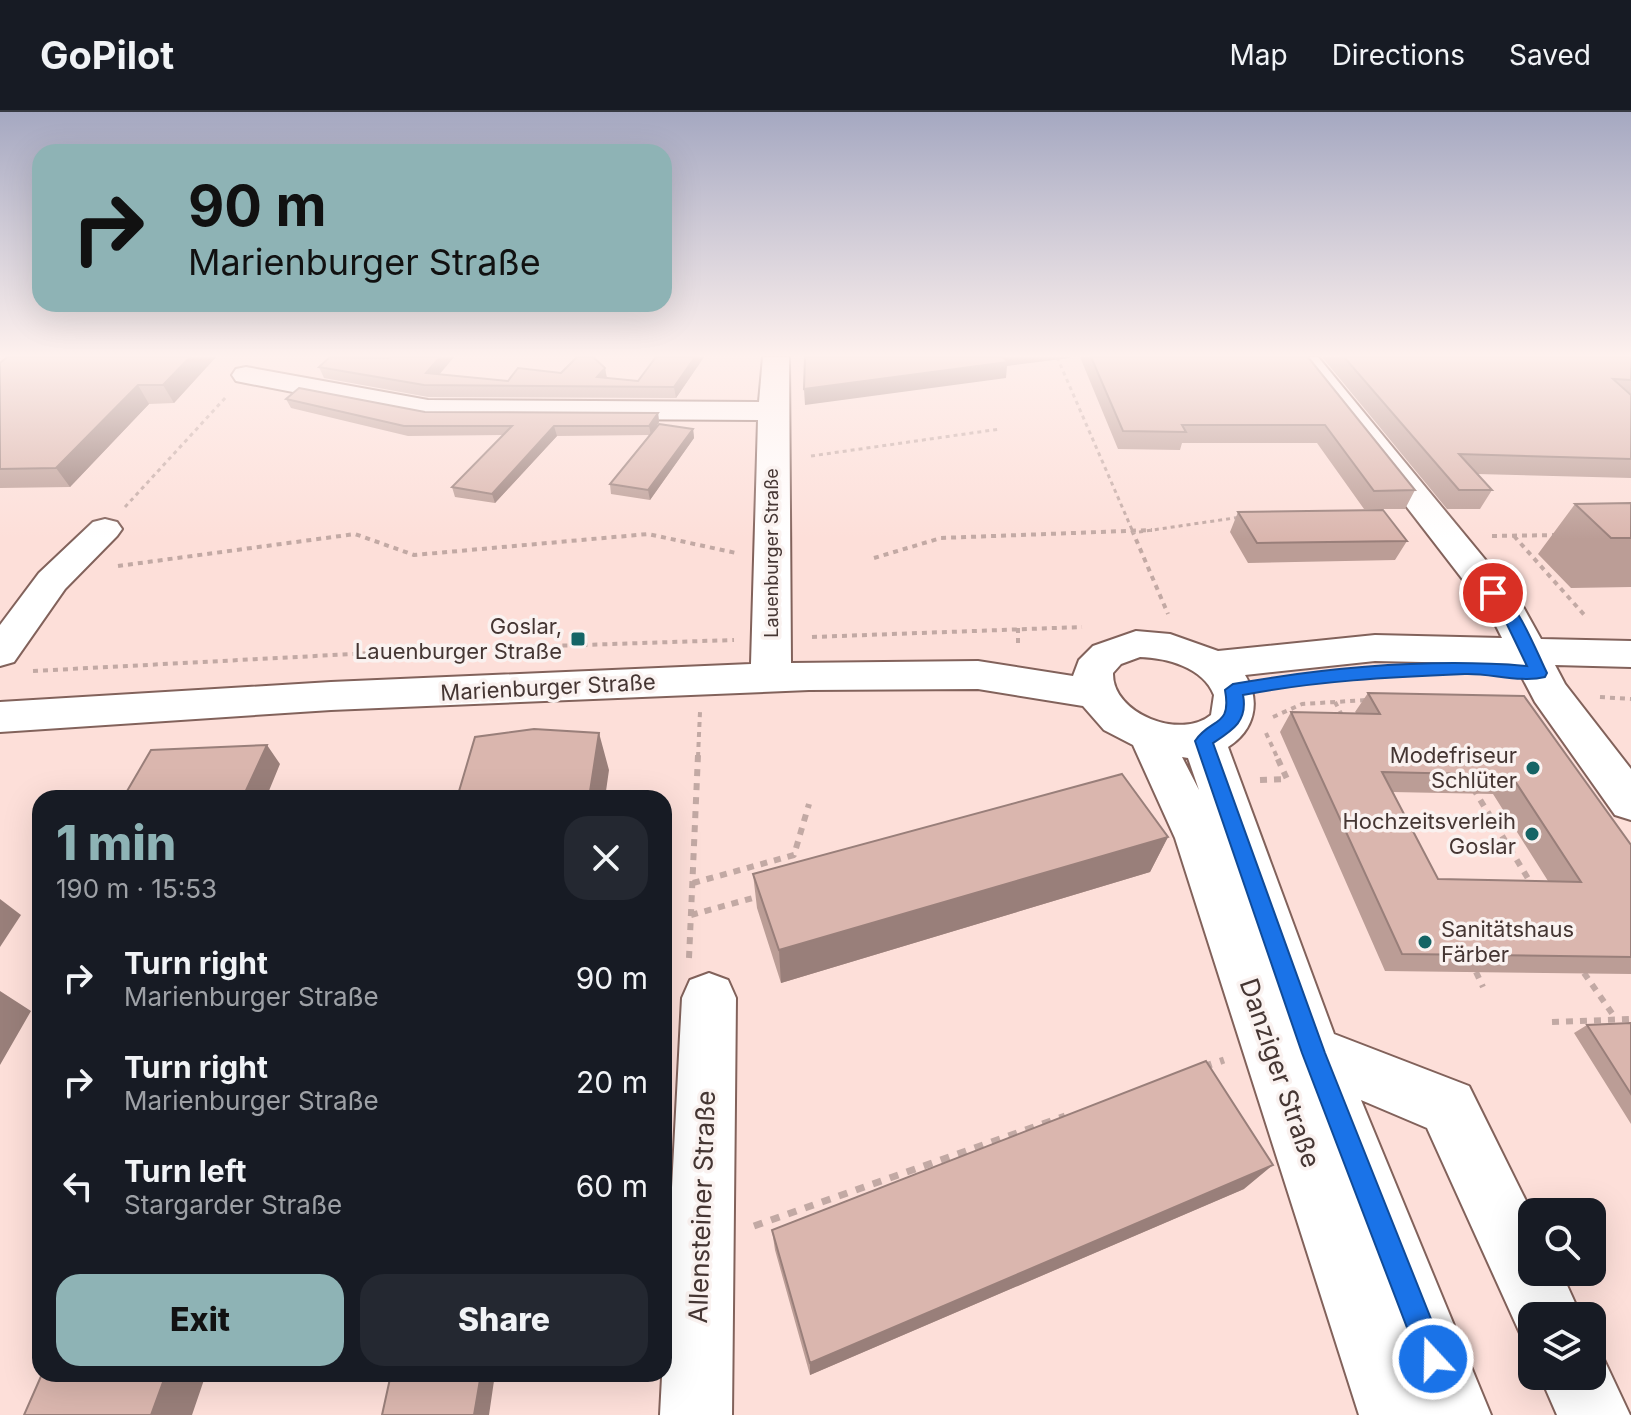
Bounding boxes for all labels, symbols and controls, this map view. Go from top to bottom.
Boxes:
text: GoPilot [40,32,174,78]
text: Map [1229,38,1288,72]
text: Directions [1332,38,1465,72]
text: Saved [1509,38,1591,72]
text: 90 m [188,172,327,240]
icon: right [56,176,160,280]
text: Marienburger Straße [188,240,541,284]
street label: Lauenburger Straße [761,468,782,638]
pin [1459,559,1527,627]
icon: arrive [1471,571,1515,615]
place label: Goslar, Lauenburger Straße [355,613,562,664]
marker: Goslar, Lauenburger Straße [569,630,587,648]
street label: Marienburger Straße [440,668,656,706]
place label: Modefriseur Schlüter [1390,742,1517,793]
marker: Modefriseur Schlüter [1524,759,1542,777]
place label: Hochzeitsverleih Goslar [1342,808,1516,859]
text: 1 min [56,813,176,872]
button: close [564,816,648,900]
marker: Hochzeitsverleih Goslar [1523,825,1541,843]
text: 190 m · 15:53 [56,873,217,904]
place label: Sanitätshaus Färber [1441,916,1574,967]
marker: Sanitätshaus Färber [1416,933,1434,951]
text: Turn right [124,945,268,981]
icon: right [56,956,100,1000]
text: 90 m [576,960,648,996]
street label: Danziger Straße [1234,974,1327,1172]
text: Marienburger Straße [124,981,379,1012]
text: Turn right [124,1049,268,1085]
icon: right [56,1060,100,1104]
text: 20 m [576,1064,648,1100]
text: Marienburger Straße [124,1085,379,1116]
street label: Allensteiner Straße [682,1090,721,1324]
text: Turn left [124,1153,246,1189]
icon: left [56,1164,100,1208]
text: 60 m [576,1168,648,1204]
text: Stargarder Straße [124,1189,342,1220]
map controls [1518,1198,1606,1390]
button: search [1518,1198,1606,1286]
button: Exit [56,1274,344,1366]
button: Share [360,1274,648,1366]
button: layers [1518,1302,1606,1390]
position arrow [1391,1317,1475,1401]

